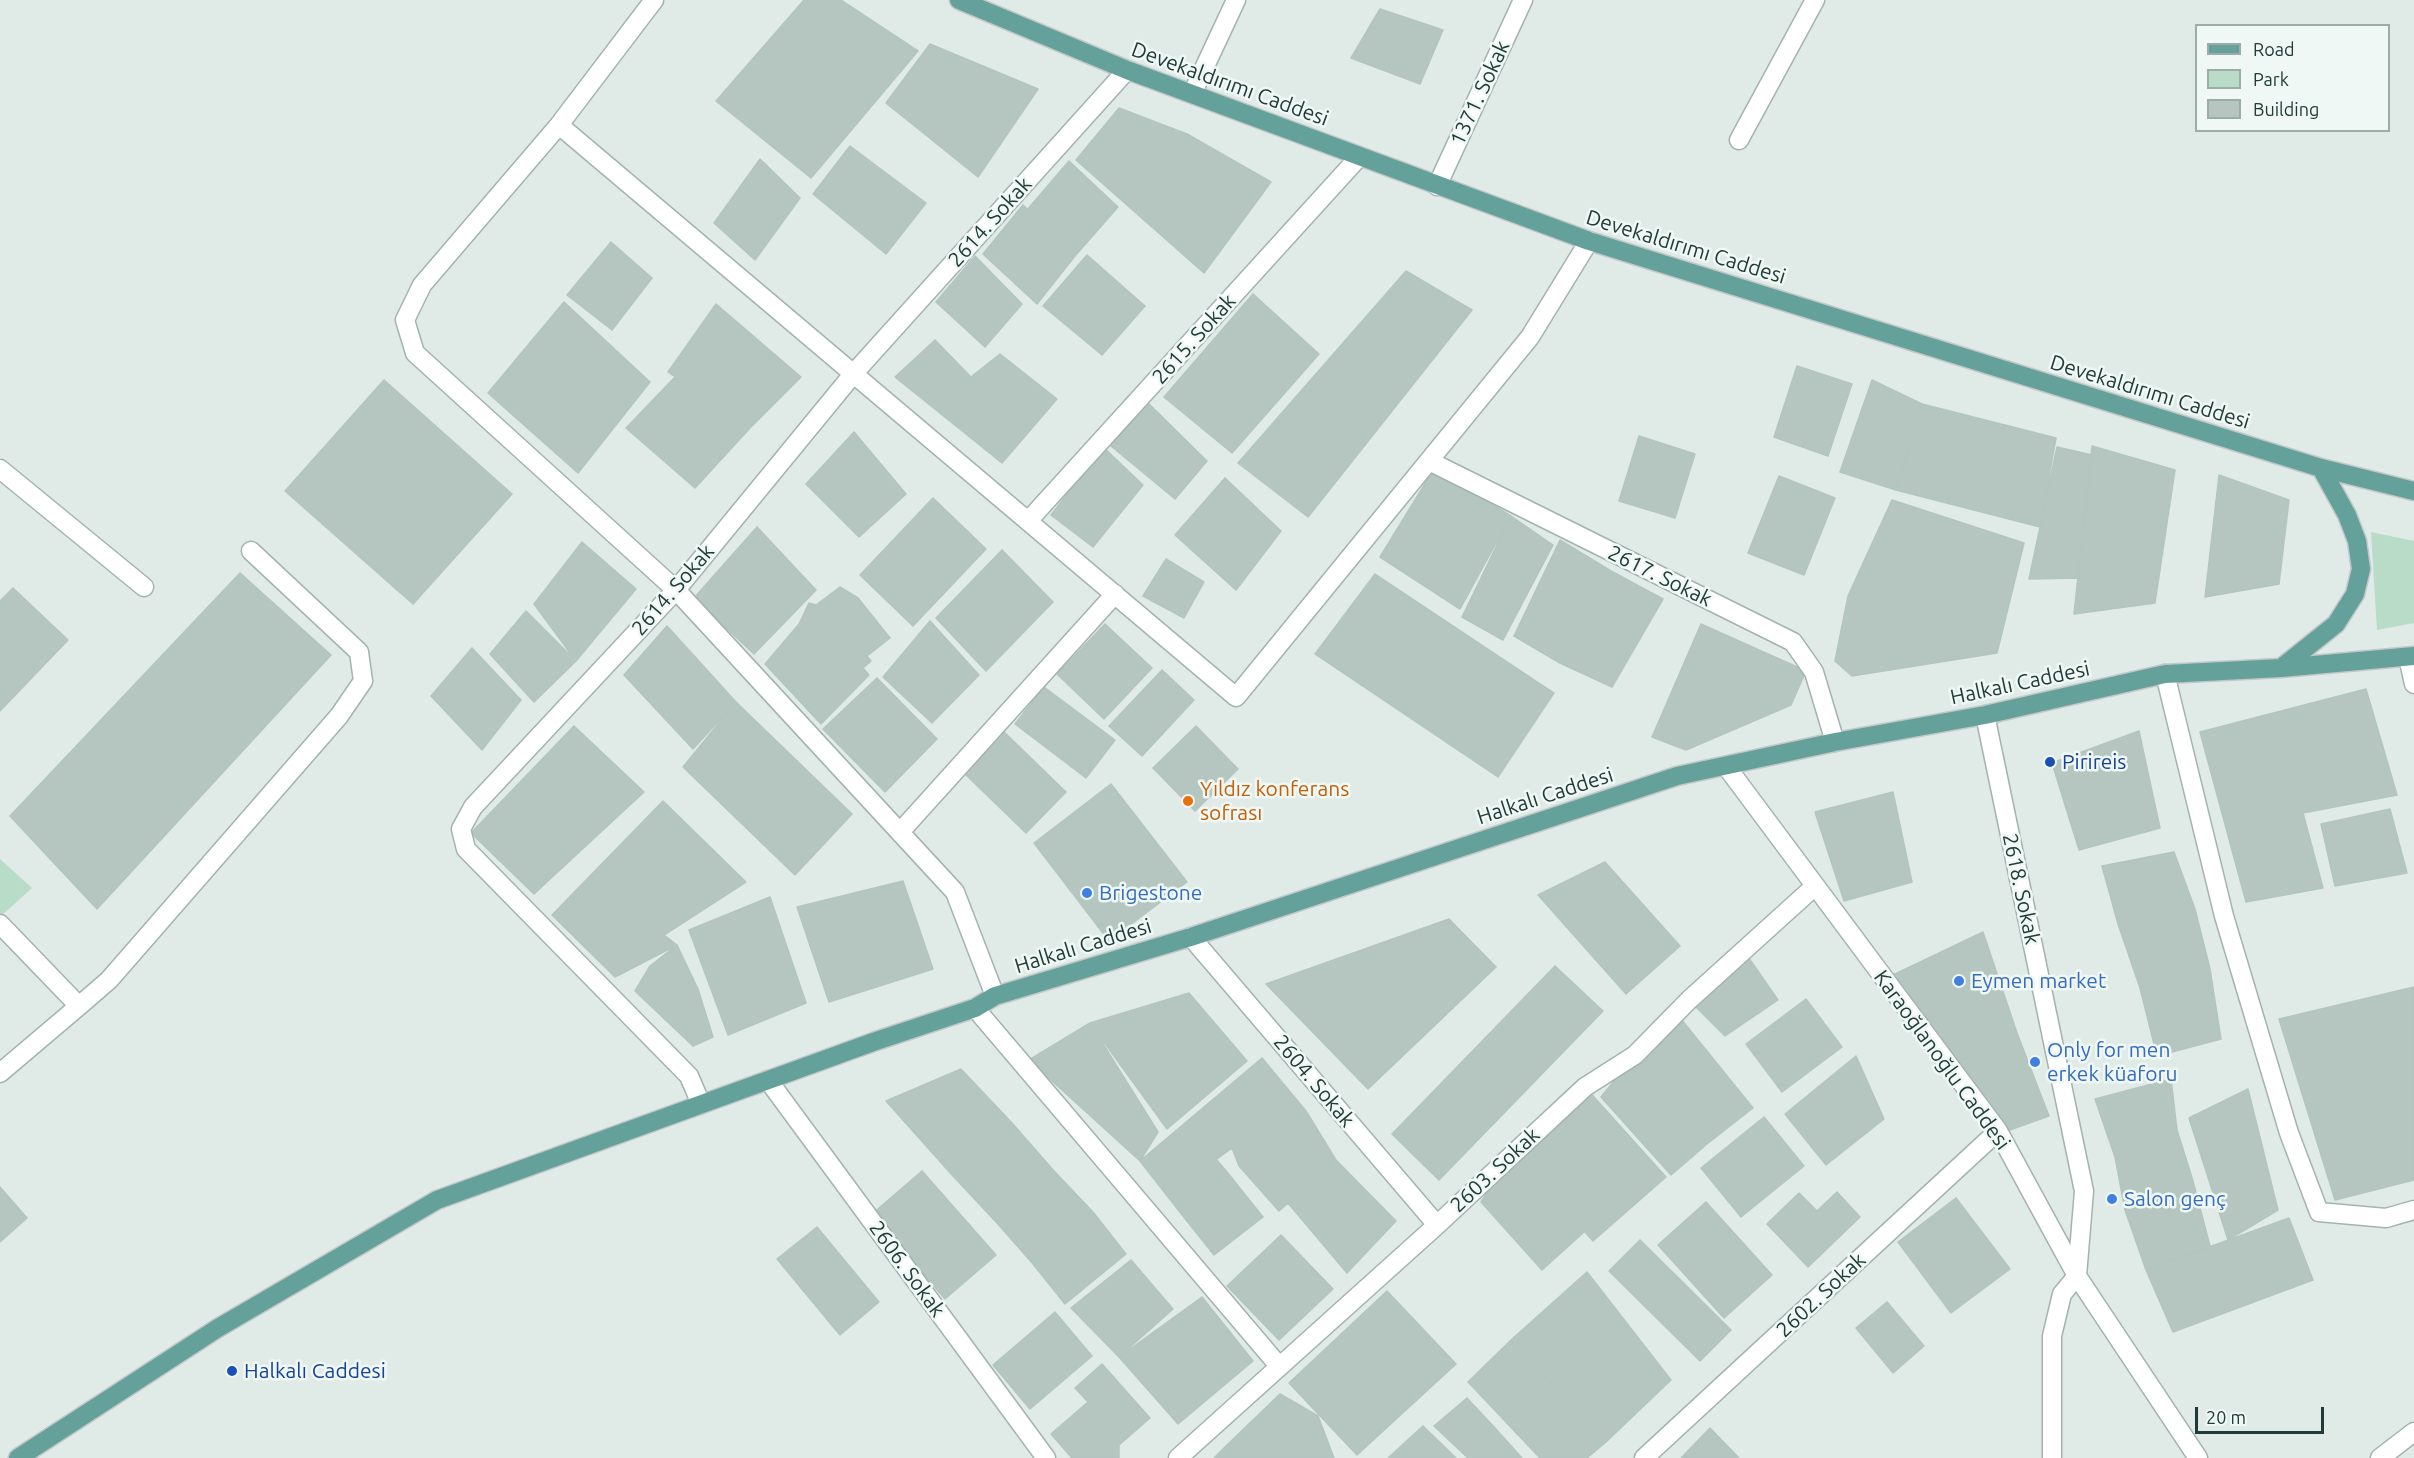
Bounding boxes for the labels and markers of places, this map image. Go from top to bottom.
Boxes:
place label: Pirireis [2062,749,2126,775]
marker: Pirireis [2043,755,2057,769]
place label: Yıldız konferans sofrası [1200,776,1349,826]
marker: Yıldız konferans sofrası [1181,794,1195,808]
place label: Brigestone [1099,880,1202,906]
marker: Brigestone [1080,886,1094,900]
place label: Eymen market [1971,968,2106,994]
marker: Eymen market [1952,974,1966,988]
place label: Only for men erkek küaforu [2047,1037,2177,1087]
marker: Only for men erkek küaforu [2028,1055,2042,1069]
place label: Salon genç [2124,1186,2226,1212]
marker: Salon genç [2105,1192,2119,1206]
place label: Halkalı Caddesi [244,1358,386,1384]
marker: Halkalı Caddesi [225,1364,239,1378]

